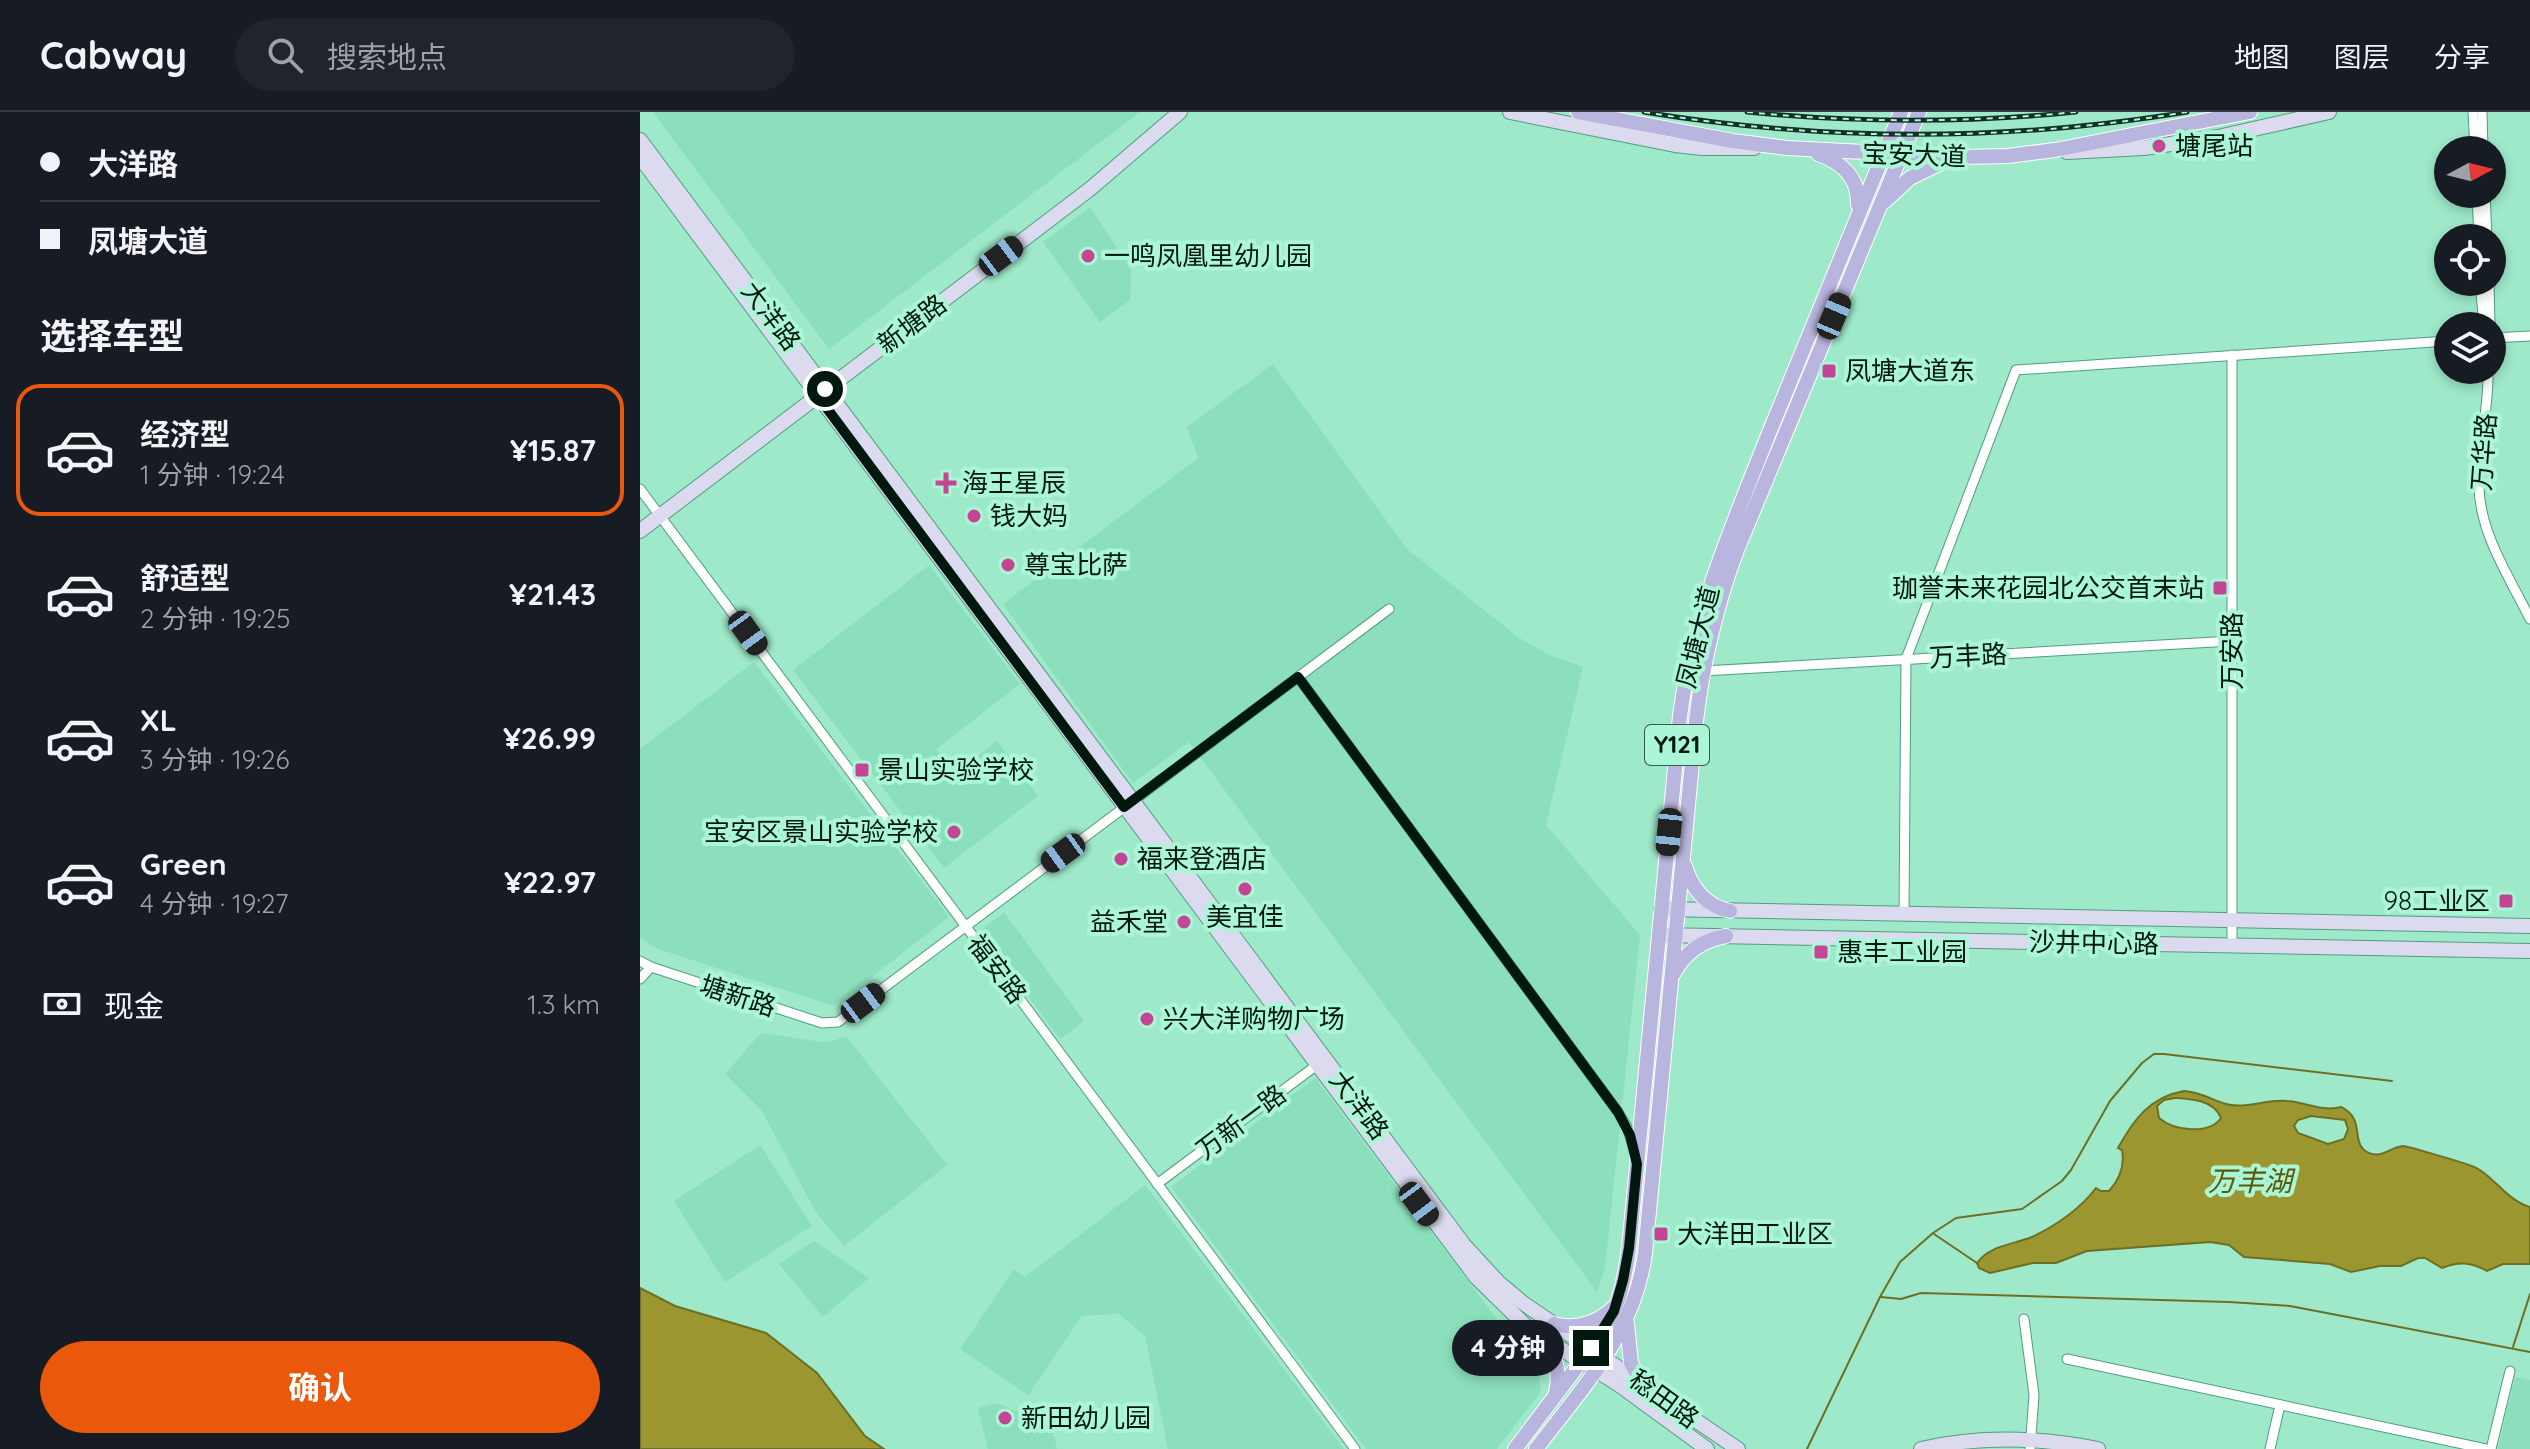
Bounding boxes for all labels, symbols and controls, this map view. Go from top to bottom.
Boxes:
search box [235,19,795,91]
text: Cabway [40,31,187,79]
icon: search [263,33,307,77]
text: 搜索地点 [327,38,447,76]
text: 地图 [2234,39,2290,74]
text: 图层 [2334,39,2390,74]
text: 分享 [2434,39,2490,74]
place label: 塘尾站 [2175,129,2253,162]
street label: 宝安大道 [1861,136,1967,173]
north arrow [2434,136,2506,208]
map controls [2434,136,2506,384]
marker: 塘尾站 [2150,137,2168,155]
text: 大洋路 [88,145,178,183]
text: 凤塘大道 [88,222,208,260]
button: locate [2434,224,2506,296]
car [975,232,1027,280]
place label: 一鸣凤凰里幼儿园 [1104,239,1312,272]
marker: 一鸣凤凰里幼儿园 [1079,247,1097,265]
street label: 大洋路 [735,275,808,357]
street label: 新塘路 [871,287,953,360]
car [1814,289,1854,343]
button: layers [2434,312,2506,384]
text: 选择车型 [40,313,184,358]
place label: 凤塘大道东 [1845,354,1975,387]
marker: 凤塘大道东 [1820,362,1838,380]
route start [807,371,843,407]
street label: 万华路 [2464,412,2503,492]
icon: car [44,414,116,486]
text: 经济型 [140,415,230,453]
text: ¥15.87 [510,431,596,469]
text: 1 分钟 · 19:24 [140,458,285,491]
place label: 海王星辰 [962,466,1066,499]
marker: 海王星辰 [937,474,955,492]
place label: 钱大妈 [990,499,1068,532]
marker: 钱大妈 [965,507,983,525]
place label: 尊宝比萨 [1024,548,1128,581]
marker: 尊宝比萨 [999,556,1017,574]
icon: car [44,558,116,630]
text: 舒适型 [140,559,230,597]
place label: 珈誉未来花园北公交首末站 [1892,571,2204,604]
text: ¥21.43 [509,575,596,613]
marker: 珈誉未来花园北公交首末站 [2211,579,2229,597]
street label: 凤塘大道 [1669,582,1726,691]
text: 2 分钟 · 19:25 [140,602,290,635]
car [724,607,772,659]
street label: 万安路 [2215,612,2248,690]
street label: 万丰路 [1928,637,2008,674]
text: XL [140,701,177,739]
icon: car [44,702,116,774]
text: ¥26.99 [503,719,596,757]
road number: Y121 [1645,725,1709,765]
text: 3 分钟 · 19:26 [140,743,289,776]
place label: 景山实验学校 [878,753,1034,786]
marker: 景山实验学校 [853,761,871,779]
car [1655,807,1683,857]
place label: 宝安区景山实验学校 [704,815,938,848]
marker: 宝安区景山实验学校 [945,823,963,841]
car [1037,829,1089,877]
place label: 福来登酒店 [1137,842,1267,875]
text: Green [140,845,227,883]
icon: car [44,846,116,918]
marker: 福来登酒店 [1112,850,1130,868]
text: ¥22.97 [504,863,596,901]
marker: 美宜佳 [1236,880,1254,898]
place label: 98工业区 [2383,884,2490,917]
text: 4 分钟 · 19:27 [140,887,288,920]
marker: 98工业区 [2497,892,2515,910]
place label: 美宜佳 [1206,900,1284,933]
place label: 益禾堂 [1090,905,1168,938]
marker: 益禾堂 [1175,913,1193,931]
street label: 沙井中心路 [2029,925,2159,960]
street label: 福安路 [961,928,1034,1010]
place label: 惠丰工业园 [1837,935,1967,968]
marker: 惠丰工业园 [1812,943,1830,961]
street label: 塘新路 [696,968,780,1023]
car [837,979,889,1027]
icon: cash [40,982,84,1026]
text: 现金 [104,987,164,1025]
text: 1.3 km [527,988,600,1021]
place label: 兴大洋购物广场 [1163,1002,1345,1035]
marker: 兴大洋购物广场 [1138,1010,1156,1028]
street label: 大洋路 [1323,1064,1396,1146]
street label: 万新一路 [1189,1077,1292,1166]
water label: 万丰湖 [2208,1163,2296,1198]
car [1395,1178,1443,1230]
place label: 大洋田工业区 [1677,1217,1833,1250]
marker: 大洋田工业区 [1652,1225,1670,1243]
callout: 4 分钟 [1451,1320,1563,1376]
route end [1573,1330,1609,1366]
text: 4 分钟 [1471,1331,1545,1364]
button: 确认 [40,1341,600,1433]
street label: 稔田路 [1623,1362,1706,1435]
place label: 新田幼儿园 [1021,1401,1151,1434]
marker: 新田幼儿园 [996,1409,1014,1427]

